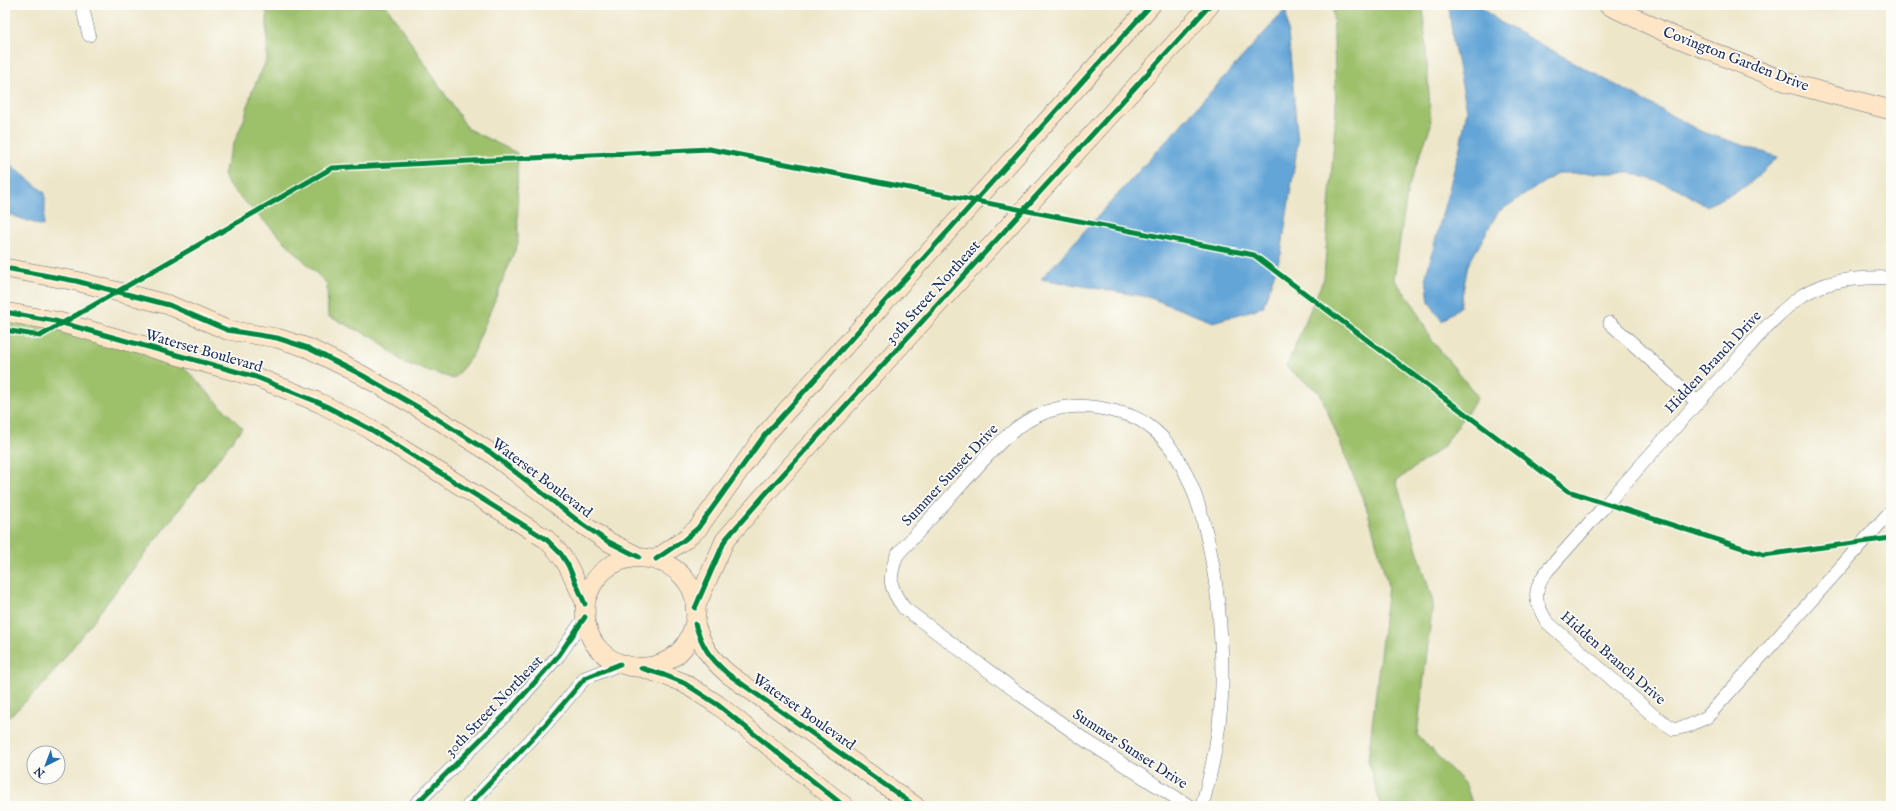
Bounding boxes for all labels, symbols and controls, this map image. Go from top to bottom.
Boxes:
street label: Covington Garden Drive [1660,22,1812,96]
street label: 30th Street Northeast [881,236,985,348]
street label: Hidden Branch Drive [1661,307,1766,417]
street label: Waterset Boulevard [143,325,266,377]
street label: Summer Sunset Drive [898,420,1002,530]
street label: Waterset Boulevard [488,434,597,523]
street label: Hidden Branch Drive [1556,607,1670,709]
street label: 30th Street Northeast [441,652,547,760]
street label: Waterset Boulevard [749,669,860,755]
street label: Summer Sunset Drive [1069,705,1191,793]
north arrow [26,745,66,785]
text: N [31,763,49,781]

